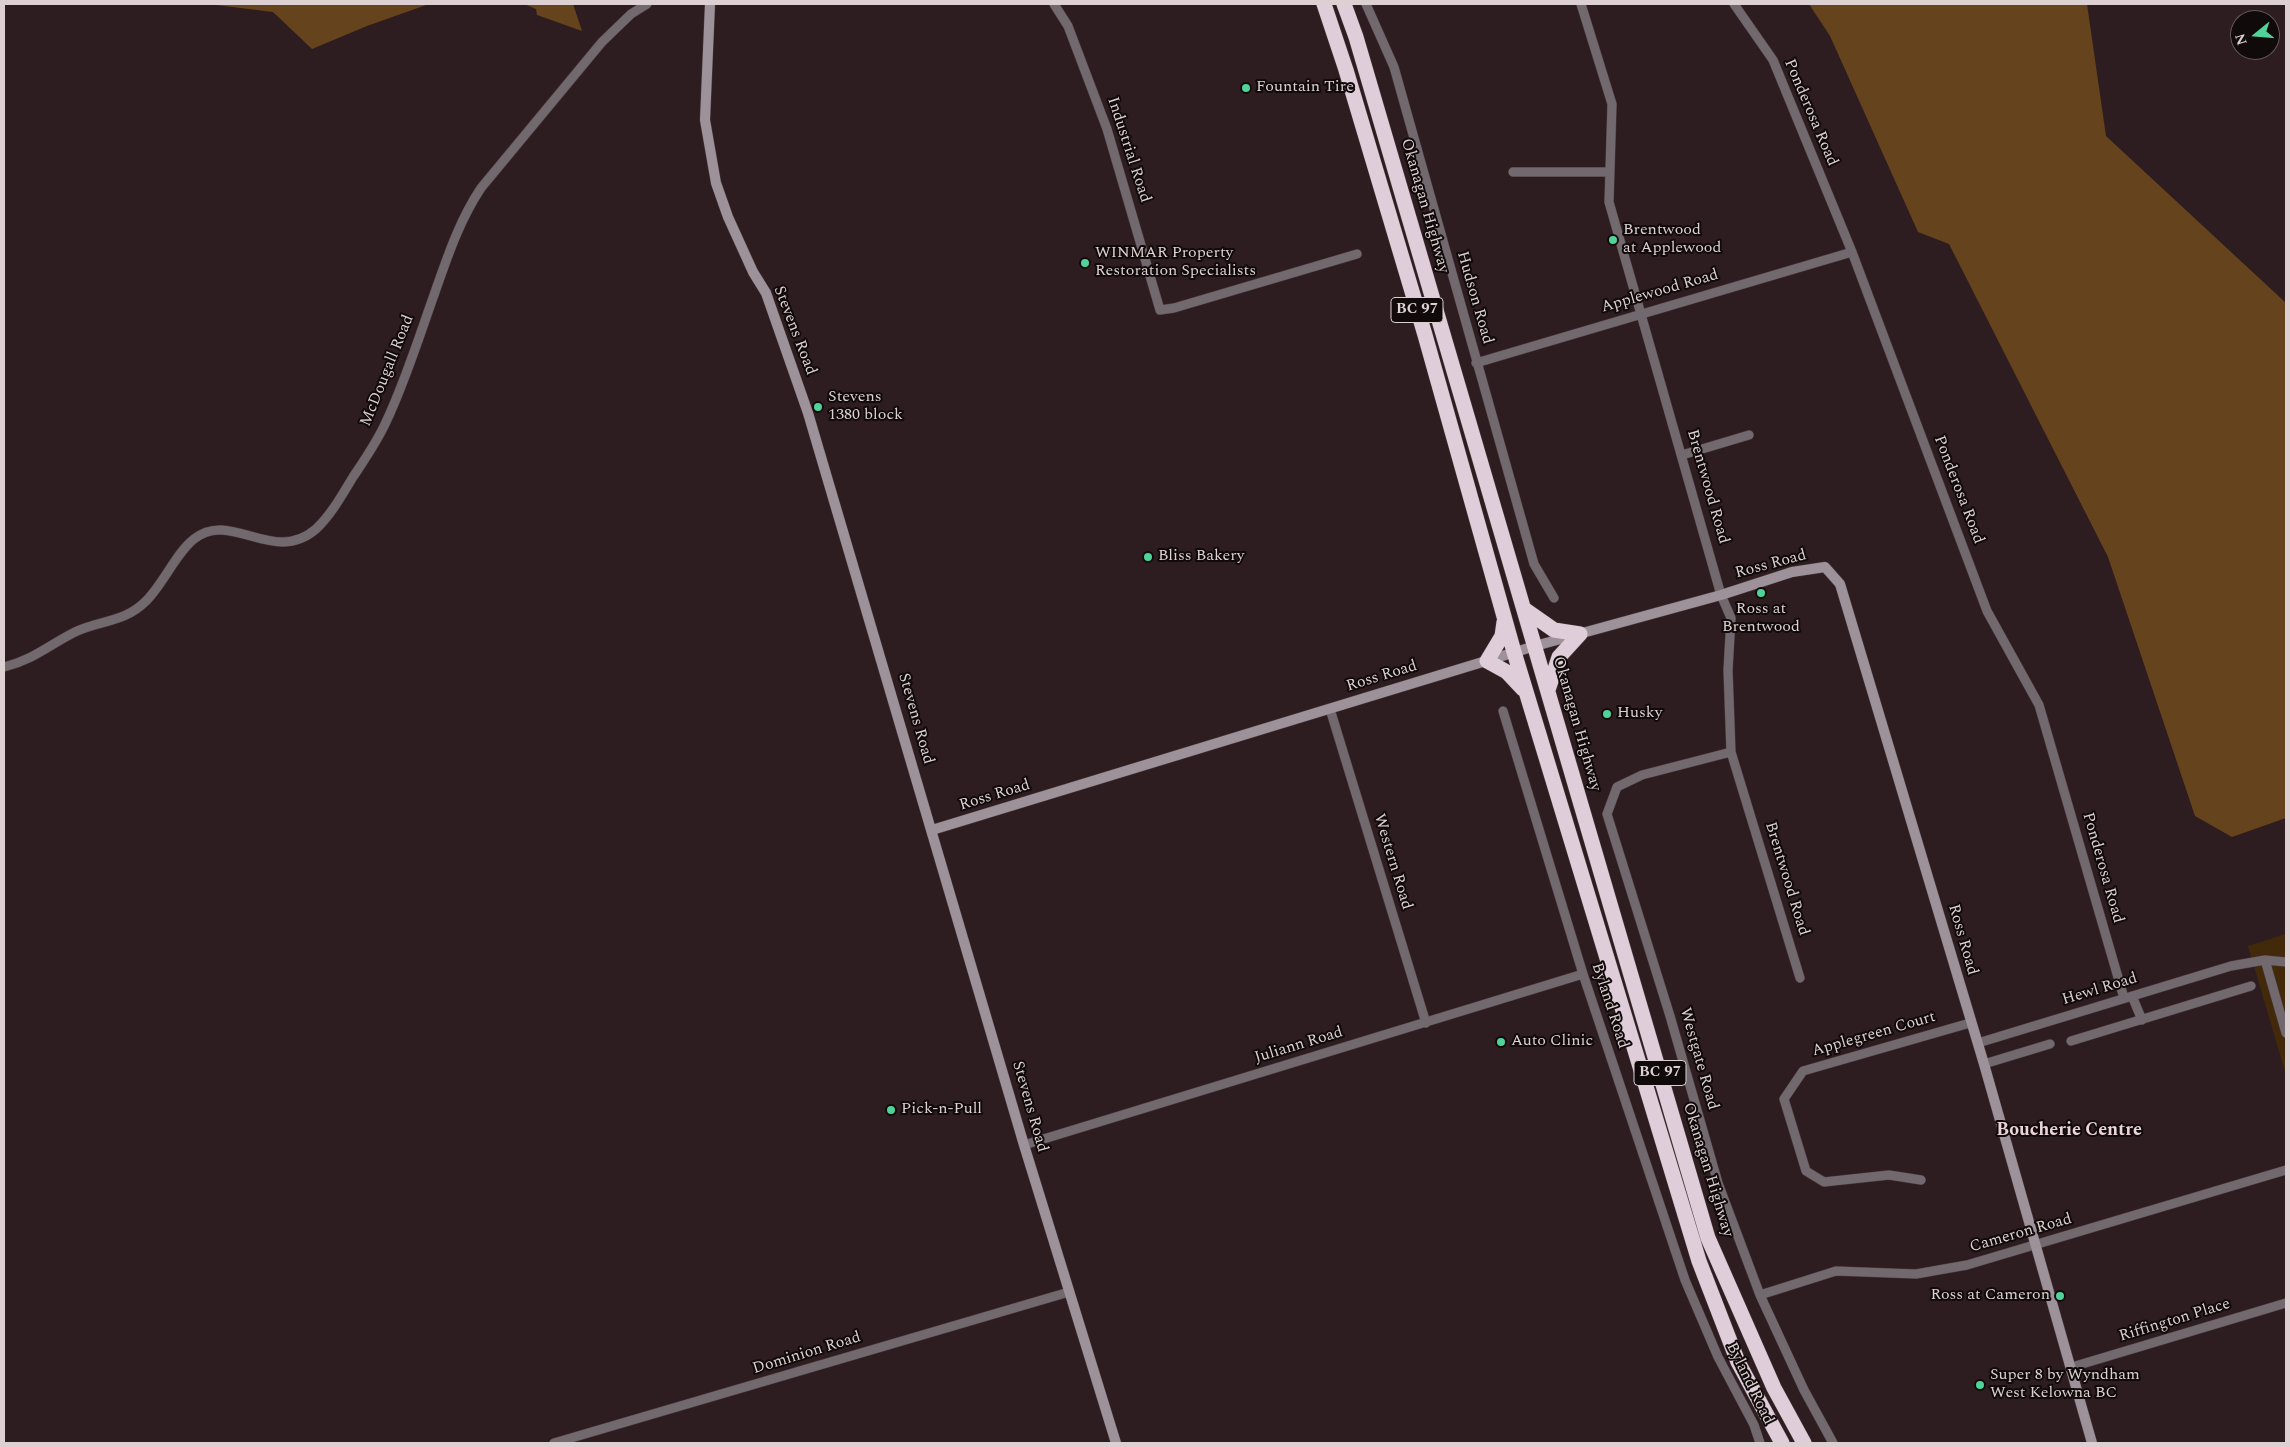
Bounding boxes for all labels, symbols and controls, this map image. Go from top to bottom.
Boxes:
north arrow [2230,10,2280,60]
text: N [2229,31,2253,48]
street label: Ponderosa Road [1779,57,1841,169]
place label: Fountain Tire [1256,78,1354,98]
marker: Fountain Tire [1240,82,1252,94]
street label: Industrial Road [1102,95,1154,205]
street label: Okanagan Highway [1396,136,1452,276]
place label: Brentwood at Applewood [1623,221,1722,259]
marker: Brentwood at Applewood [1607,234,1619,246]
place label: WINMAR Property Restoration Specialists [1095,244,1256,282]
street label: Hudson Road [1452,249,1496,347]
marker: WINMAR Property Restoration Specialists [1079,257,1091,269]
street label: Applewood Road [1599,266,1721,318]
street label: Stevens Road [768,284,820,378]
road number: BC 97 [1391,298,1443,322]
street label: McDougall Road [357,312,419,430]
place label: Stevens 1380 block [828,388,903,426]
marker: Stevens 1380 block [812,401,824,413]
street label: Brentwood Road [1681,428,1733,546]
street label: Ponderosa Road [1929,433,1987,547]
street label: Ross Road [1733,546,1809,584]
place label: Bliss Bakery [1158,547,1244,567]
marker: Bliss Bakery [1142,551,1154,563]
marker: Ross at Brentwood [1755,587,1767,599]
place label: Ross at Brentwood [1722,600,1800,638]
street label: Okanagan Highway [1548,654,1604,794]
street label: Ross Road [1344,657,1420,697]
street label: Stevens Road [893,671,937,767]
place label: Husky [1617,704,1662,724]
marker: Husky [1601,708,1613,720]
street label: Ross Road [957,776,1033,816]
street label: Ponderosa Road [2077,810,2127,926]
street label: Western Road [1368,812,1416,912]
street label: Brentwood Road [1760,820,1812,938]
street label: Ross Road [1943,902,1981,978]
street label: Byland Road [1586,961,1632,1051]
street label: Hewl Road [2060,969,2140,1011]
street label: Westgate Road [1674,1006,1722,1112]
street label: Applegreen Court [1810,1008,1938,1062]
street label: Juliann Road [1253,1023,1345,1069]
place label: Auto Clinic [1511,1032,1593,1052]
marker: Auto Clinic [1495,1036,1507,1048]
street label: Stevens Road [1007,1059,1051,1155]
road number: BC 97 [1634,1060,1686,1086]
place label: Pick-n-Pull [901,1100,982,1120]
street label: Okanagan Highway [1677,1101,1737,1239]
marker: Pick-n-Pull [885,1104,897,1116]
district label: Boucherie Centre [1996,1120,2142,1142]
street label: Cameron Road [1968,1210,2074,1258]
place label: Ross at Cameron [1930,1286,2050,1306]
marker: Ross at Cameron [2054,1290,2066,1302]
street label: Riffington Place [2117,1295,2233,1347]
street label: Dominion Road [751,1328,863,1380]
street label: Byland Road [1721,1340,1777,1428]
place label: Super 8 by Wyndham West Kelowna BC [1990,1366,2140,1404]
marker: Super 8 by Wyndham West Kelowna BC [1974,1379,1986,1391]

